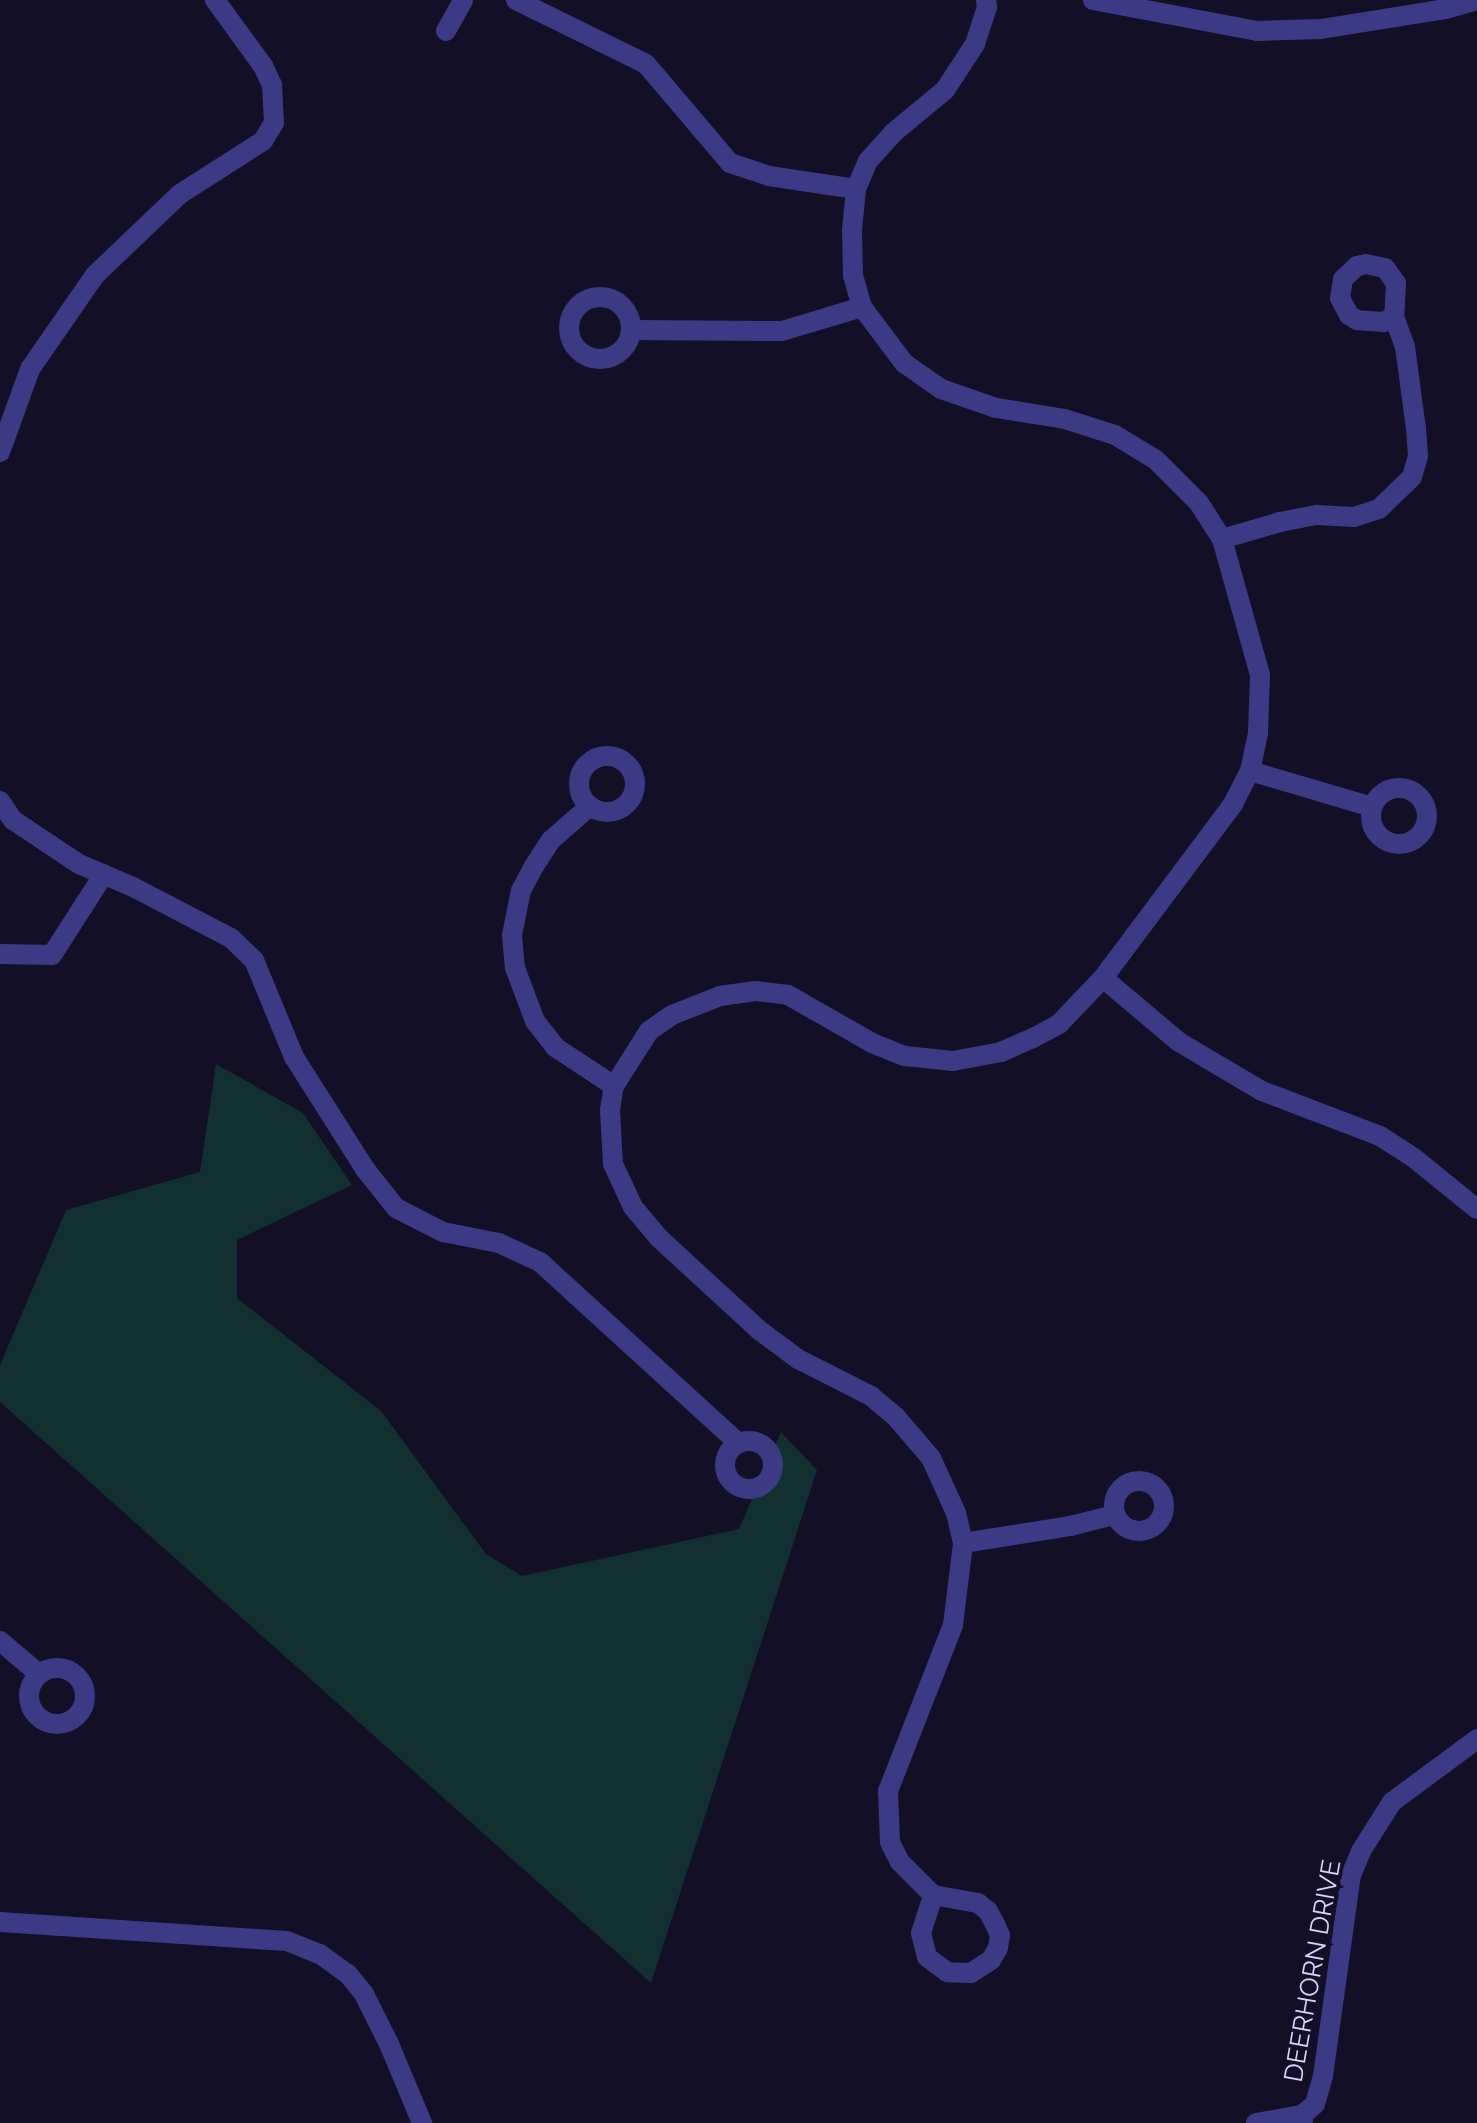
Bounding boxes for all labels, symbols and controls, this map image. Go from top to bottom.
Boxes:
street label: DEERHORN DRIVE [1278,1857,1348,2085]

